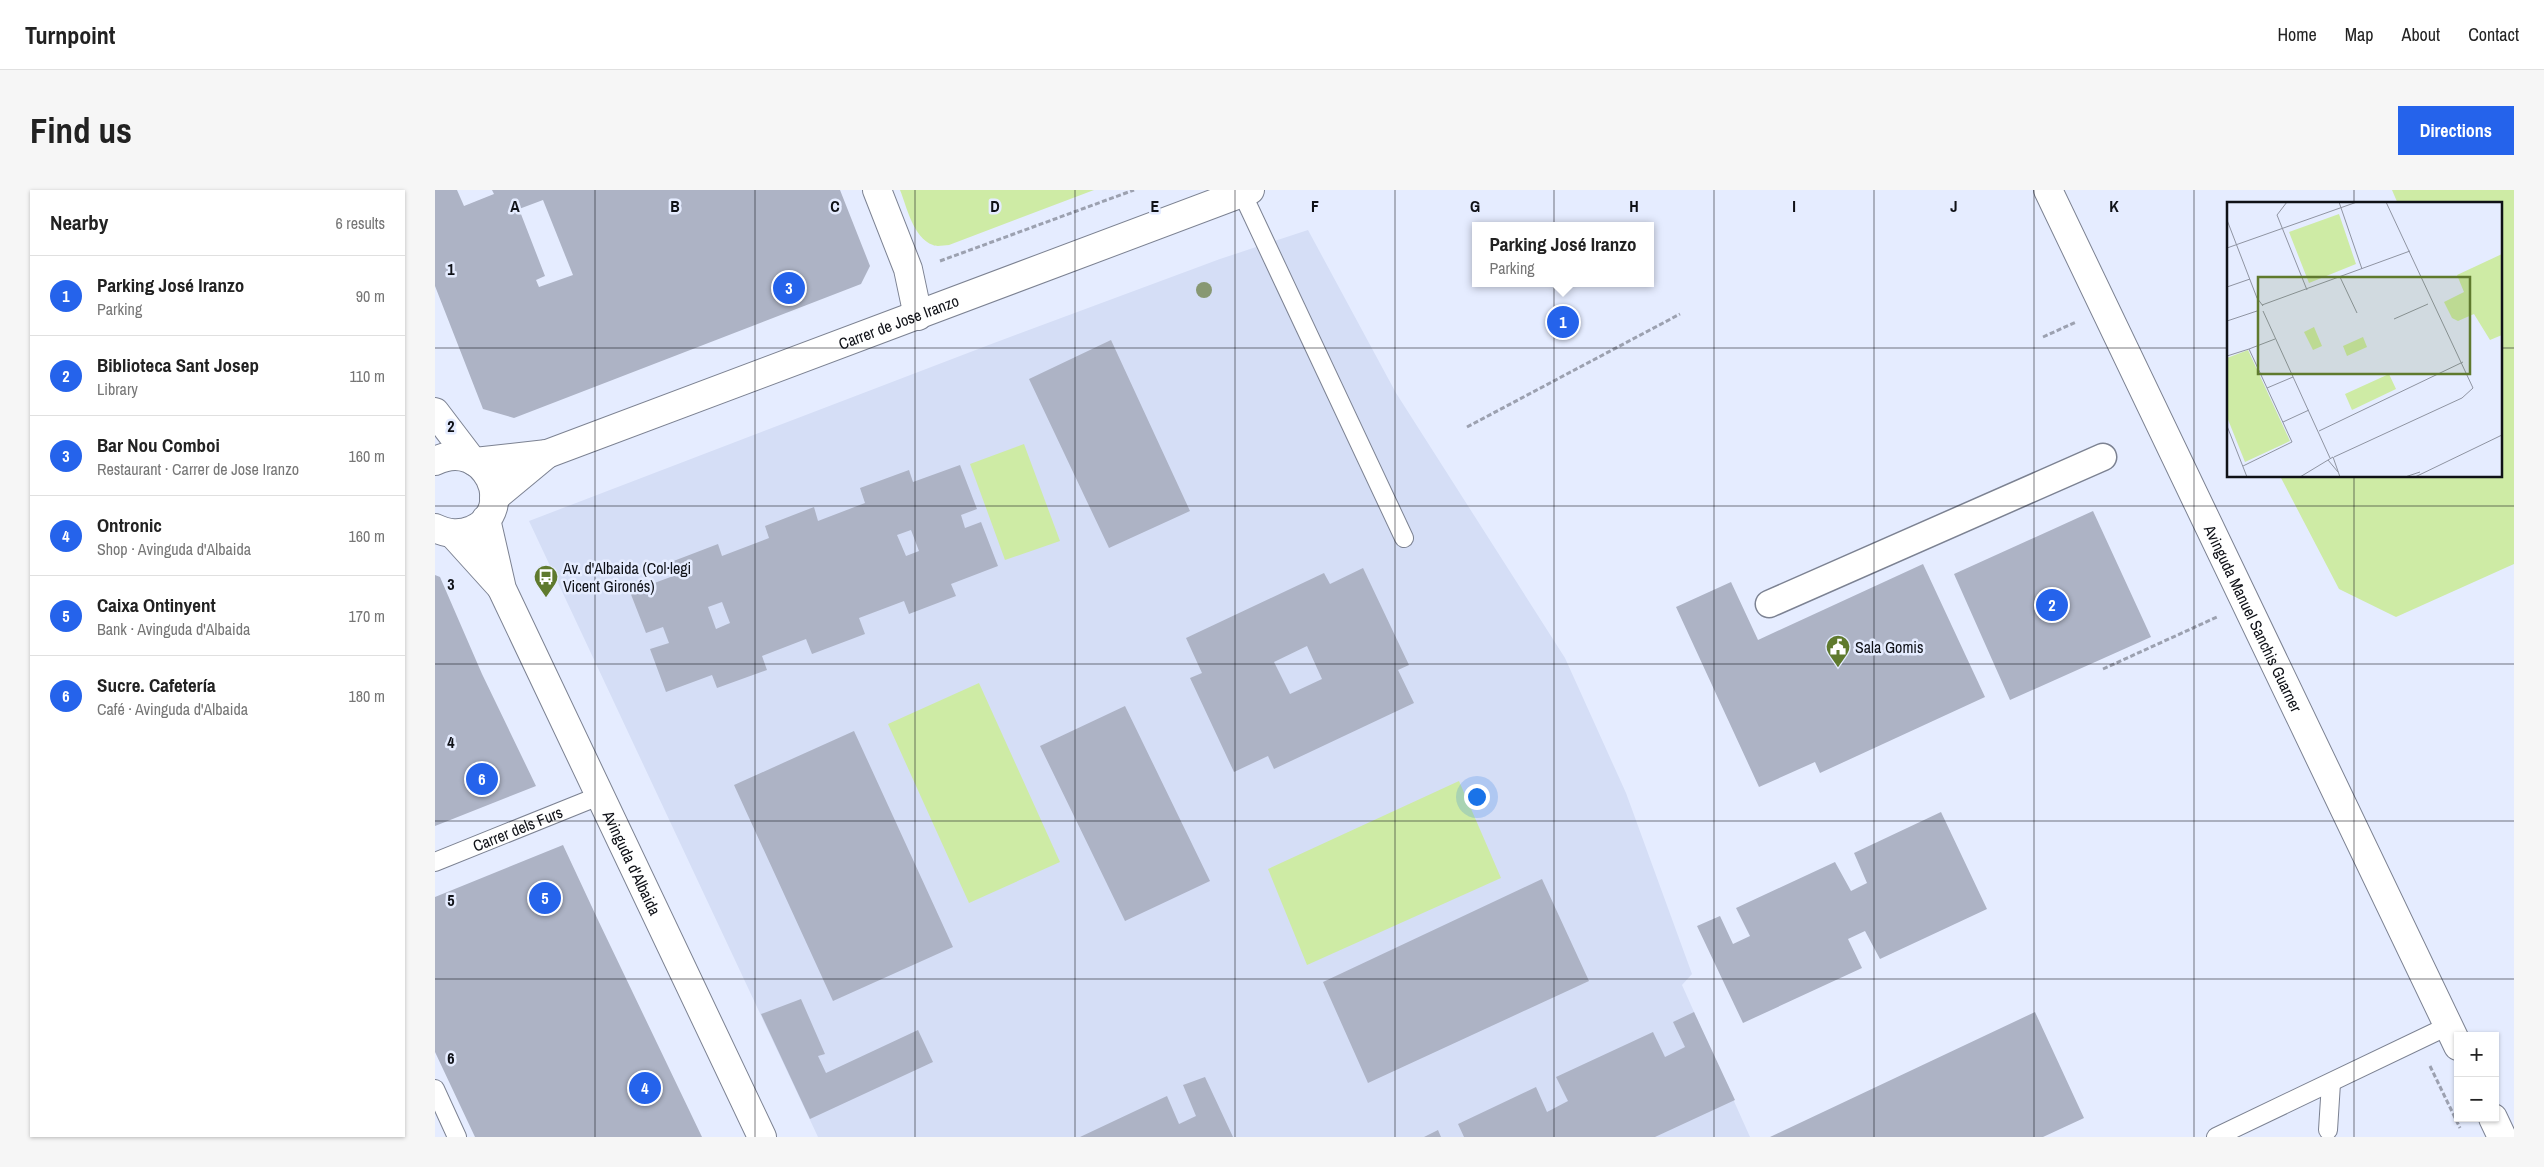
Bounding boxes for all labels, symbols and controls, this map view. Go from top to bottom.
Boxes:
text: Turnpoint [25,19,115,51]
text: Home [2277,22,2317,47]
text: Map [2345,22,2374,47]
text: About [2402,22,2440,47]
text: Contact [2468,22,2519,47]
button: Directions [2398,106,2514,155]
text: Find us [30,107,132,154]
text: A [510,195,520,217]
text: B [670,195,680,217]
text: C [830,195,840,217]
text: D [990,195,1000,217]
text: E [1151,195,1160,217]
text: F [1311,195,1319,217]
text: G [1470,195,1480,217]
text: H [1629,195,1639,217]
text: I [1792,195,1796,217]
text: J [1950,195,1958,217]
text: K [2109,195,2119,217]
inset map [2227,202,2501,478]
text: Nearby [50,208,108,237]
text: 6 results [335,212,385,234]
popup [1472,222,1654,287]
text: Parking José Iranzo [1489,231,1637,257]
text: Parking [1489,257,1535,279]
text: 1 [447,258,455,280]
pin: 3 [773,269,805,307]
text: Parking José Iranzo [97,272,244,298]
text: 1 [62,285,70,307]
text: 90 m [356,285,385,307]
street label: Carrer de Jose Iranzo [835,289,962,355]
text: Parking [97,298,142,320]
pin: 1 [1547,303,1579,341]
text: Biblioteca Sant Josep [97,352,259,378]
text: 2 [62,365,70,387]
text: 110 m [349,365,385,387]
text: Library [97,378,138,400]
text: 2 [447,415,455,437]
text: Bar Nou Comboi [97,432,220,458]
text: 3 [62,445,70,467]
text: 160 m [349,445,385,467]
text: Restaurant · Carrer de Jose Iranzo [97,458,299,480]
text: Ontronic [97,512,162,538]
street label: Avinguda Manuel Sanchis Guarner [2199,520,2308,716]
text: 4 [62,525,70,547]
text: 160 m [349,525,385,547]
text: Shop · Avinguda d'Albaida [97,538,251,560]
place label: Av. d'Albaida (Col·legi Vicent Gironés) [562,557,691,597]
bus stop icon: Av. d'Albaida (Col·legi Vicent Gironés) [533,564,559,598]
text: 3 [447,573,455,595]
pin: 2 [2036,586,2068,624]
text: Caixa Ontinyent [97,592,216,618]
text: 5 [62,605,70,627]
text: 170 m [349,605,385,627]
text: Bank · Avinguda d'Albaida [97,618,250,640]
public building icon: Sala Gomis [1825,634,1851,668]
place label: Sala Gomis [1855,636,1924,658]
text: Sucre. Cafetería [97,672,216,698]
text: 6 [62,685,70,707]
text: 180 m [349,685,385,707]
text: Café · Avinguda d'Albaida [97,698,248,720]
text: 4 [447,731,455,753]
pin: 6 [466,760,498,798]
your location [1464,784,1490,810]
street label: Carrer dels Furs [469,801,566,857]
street label: Avinguda d'Albaida [597,806,666,919]
pin: 5 [529,879,561,917]
text: 5 [447,889,455,911]
map controls [2454,1032,2499,1122]
button: + [2454,1032,2499,1077]
text: 6 [447,1047,455,1069]
pin: 4 [629,1069,661,1107]
button: − [2454,1077,2499,1122]

